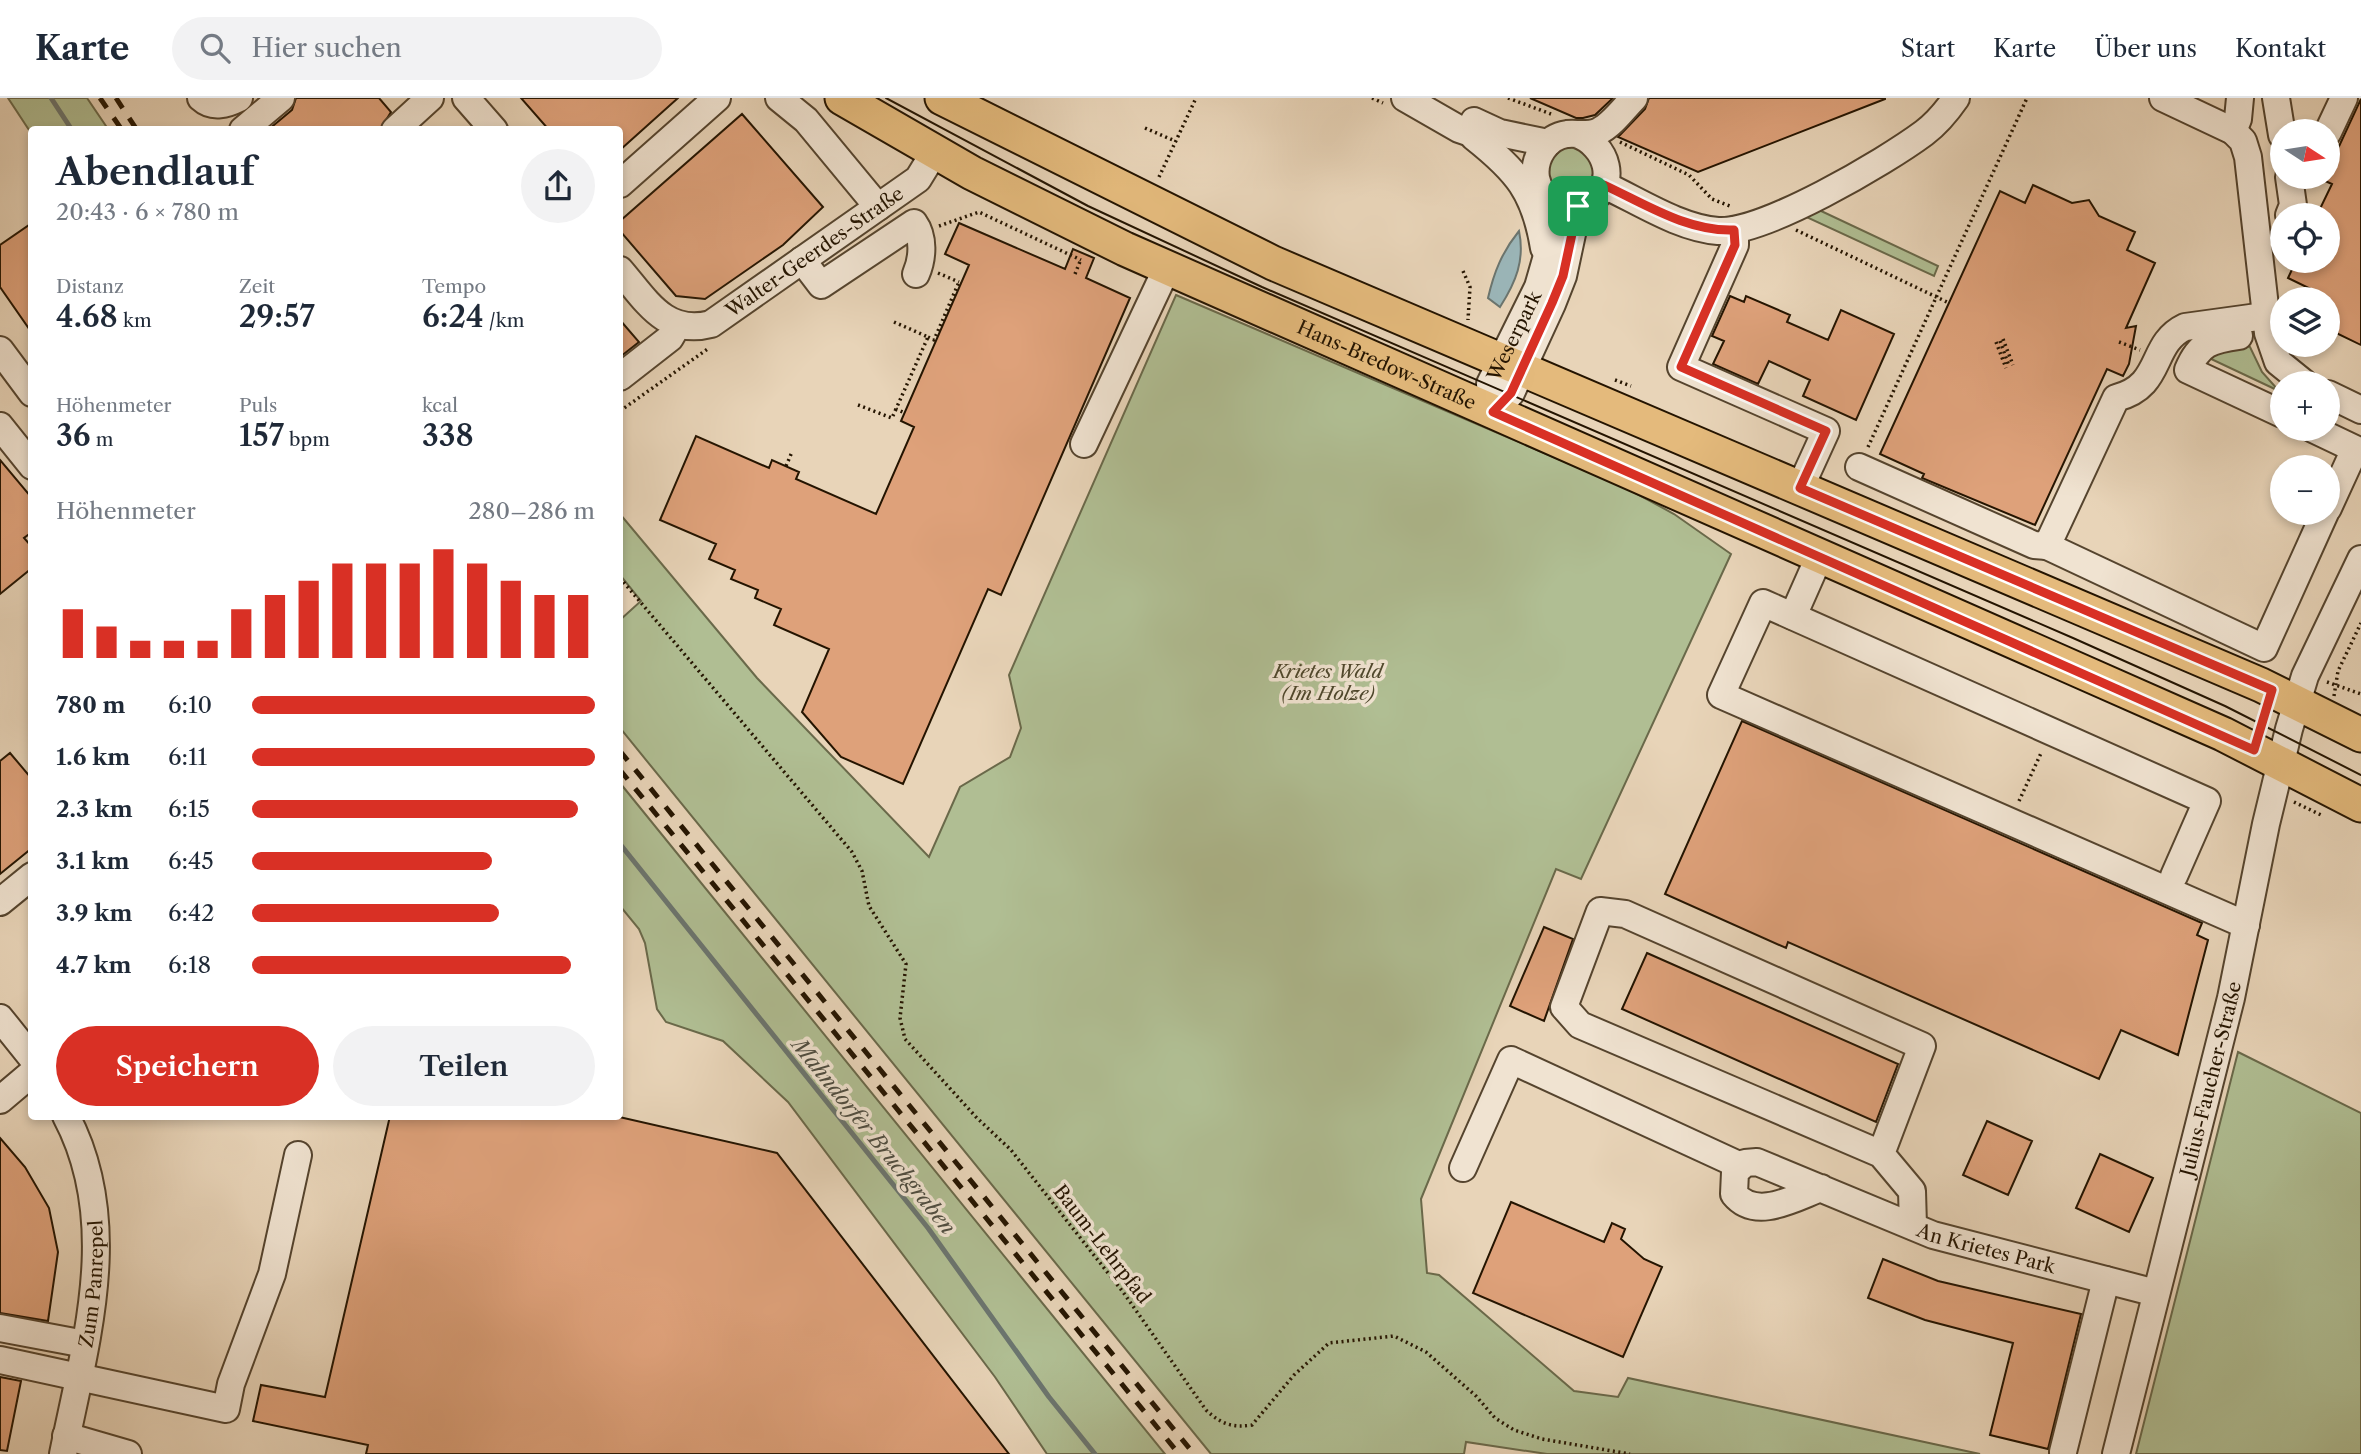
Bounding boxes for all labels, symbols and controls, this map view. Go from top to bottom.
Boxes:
search box [172,17,662,80]
text: Karte [35,28,130,69]
icon: search [196,29,234,67]
text: Hier suchen [252,32,402,64]
text: Start [1901,34,1955,63]
text: Karte [1993,34,2056,63]
text: Über uns [2094,34,2197,63]
text: Kontakt [2235,34,2326,63]
north arrow [2270,119,2340,189]
map controls [2270,119,2340,525]
text: Abendlauf [56,148,255,195]
button: share [521,149,595,223]
pin [1548,176,1608,236]
street label: Walter-Geerdes-Straße [720,181,908,322]
icon: arrive [1559,187,1597,225]
text: 20:43 · 6 × 780 m [56,198,239,226]
button: locate [2270,203,2340,273]
text: Distanz [56,275,124,298]
text: Zeit [239,275,275,298]
text: Tempo [422,275,486,298]
street label: Weserpark [1482,286,1546,385]
button: layers [2270,287,2340,357]
text: 4.68 [56,298,118,335]
text: 29:57 [239,298,315,335]
text: 6:24 [422,298,484,335]
text: km [118,309,152,332]
text: /km [484,309,524,332]
street label: Hans-Bredow-Straße [1294,315,1480,414]
button: + [2270,371,2340,441]
text: Höhenmeter [56,394,172,417]
text: Puls [239,394,277,417]
text: kcal [422,394,458,417]
text: 36 [56,417,91,454]
text: 157 [239,417,284,454]
text: 338 [422,417,474,454]
text: m [91,428,113,451]
text: bpm [284,428,330,451]
button: − [2270,455,2340,525]
text: Höhenmeter [56,497,196,525]
text: 280–286 m [469,497,595,525]
park label: Krietes Wald (Im Holze) [1271,660,1385,705]
text: 780 m [56,691,126,719]
text: 6:10 [168,691,212,719]
text: 1.6 km [56,743,130,771]
text: 6:11 [168,743,207,771]
text: 2.3 km [56,795,133,823]
text: 6:15 [168,795,210,823]
text: 3.1 km [56,847,130,875]
text: 6:45 [168,847,214,875]
text: 3.9 km [56,899,132,927]
text: 6:42 [168,899,214,927]
text: 4.7 km [56,951,132,979]
text: 6:18 [168,951,211,979]
street label: Julius-Faucher-Straße [2174,979,2246,1181]
button: Speichern [56,1026,319,1106]
button: Teilen [333,1026,595,1106]
water label: Mahndorfer Bruchgraben [785,1031,961,1239]
street label: Baum-Lehrpfad [1049,1180,1156,1308]
street label: An Krietes Park [1913,1218,2059,1278]
street label: Zum Panrepel [74,1219,107,1349]

